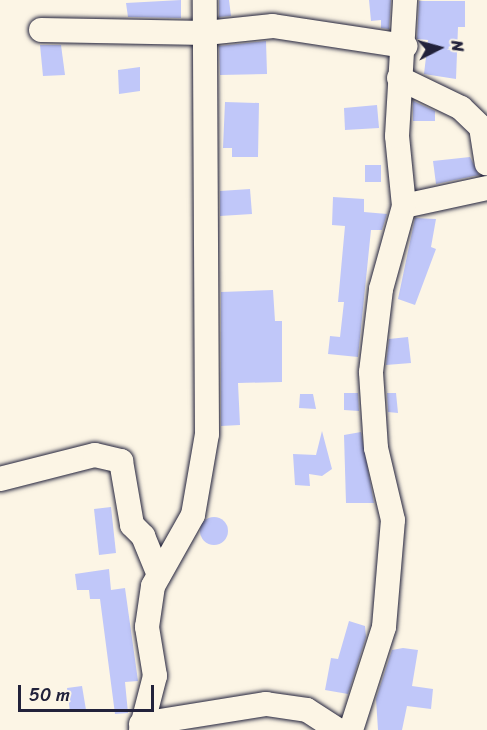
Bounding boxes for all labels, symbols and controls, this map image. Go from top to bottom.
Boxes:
north arrow [409,18,469,78]
text: N [442,39,472,53]
scale bar [21,673,158,711]
text: 50 m [29,679,70,711]

